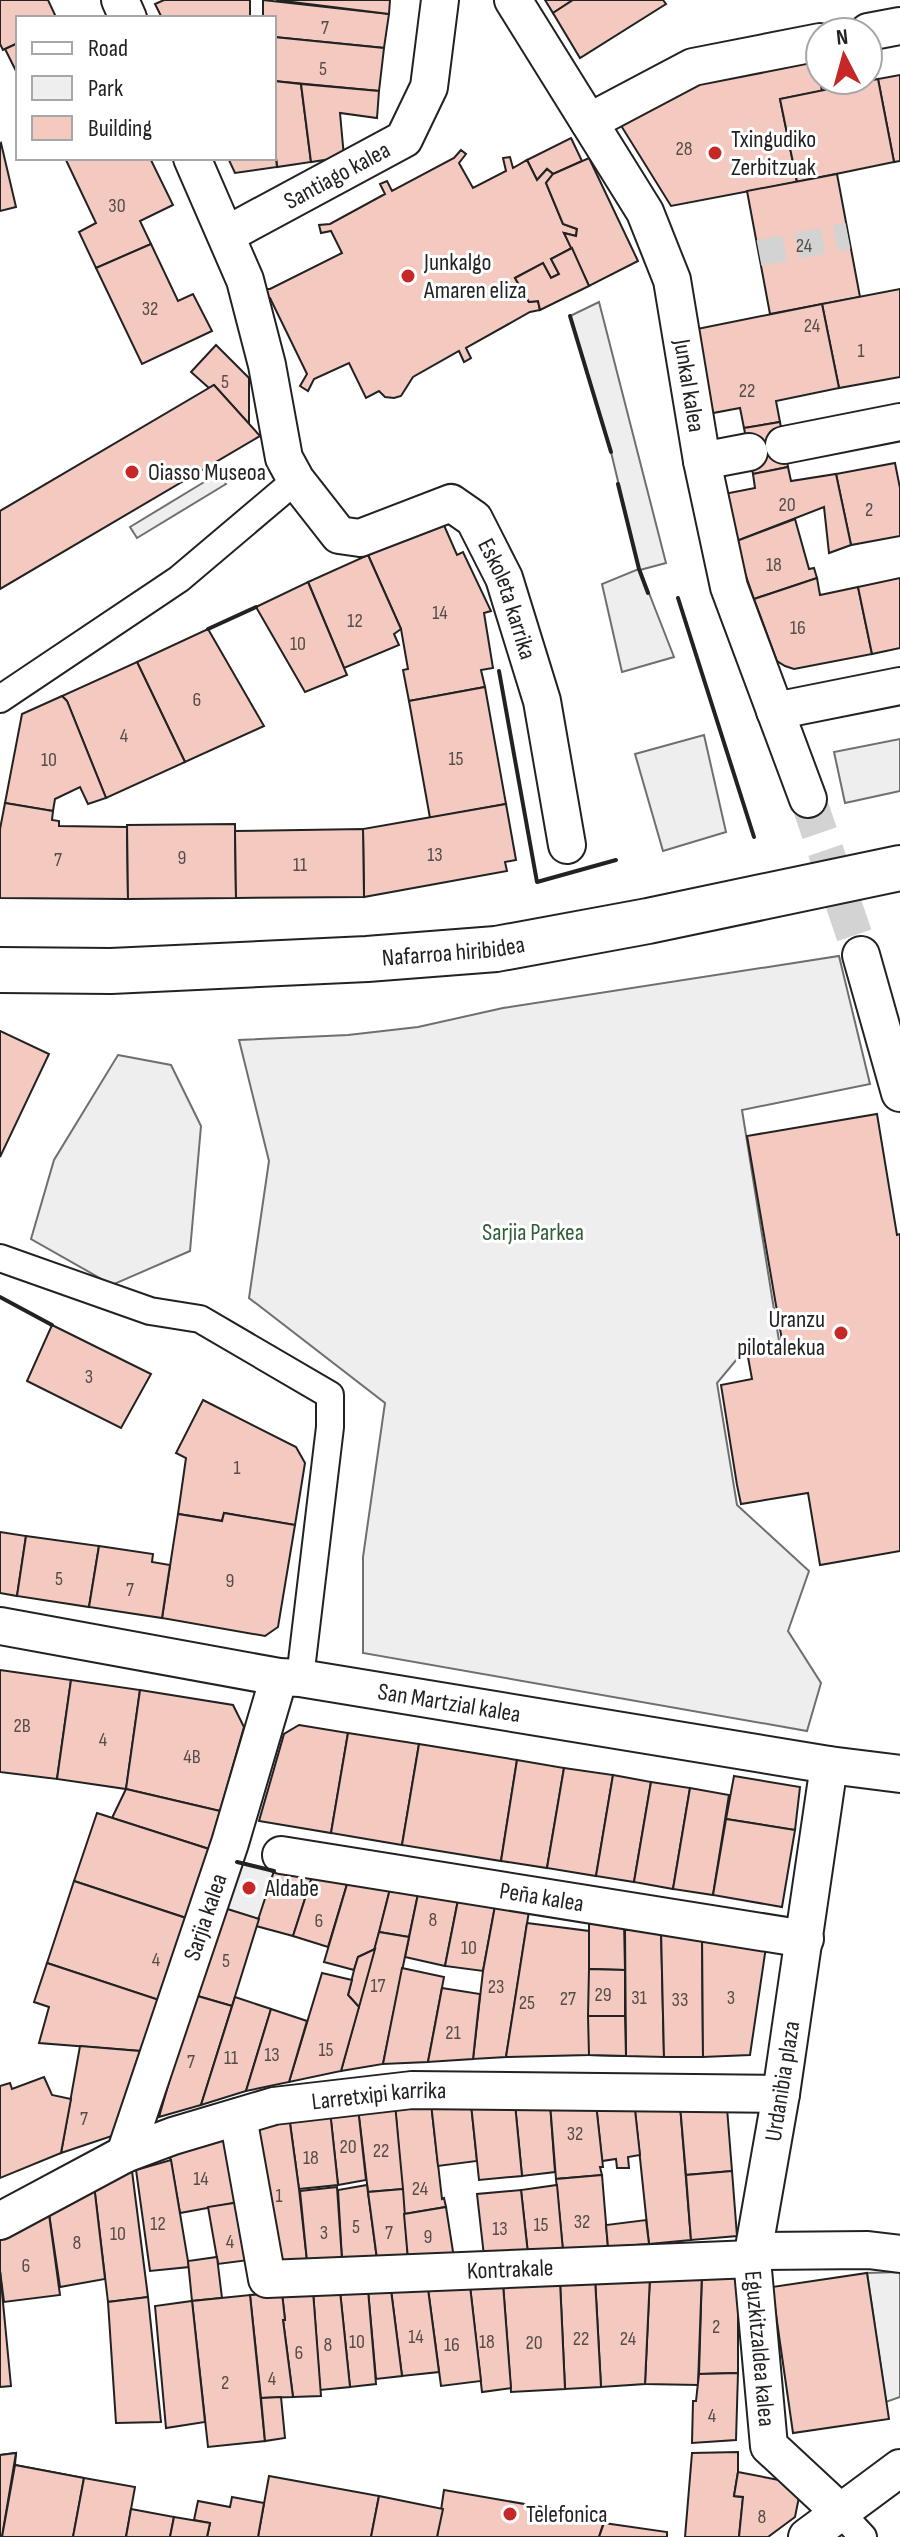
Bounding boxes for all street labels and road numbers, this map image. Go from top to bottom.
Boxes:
street label: Santiago kalea [279,135,395,216]
street label: Junkal kalea [667,336,711,434]
street label: Eskoleta karrika [471,534,542,663]
street label: Nafarroa hiribidea [381,930,527,973]
street label: San Martzial kalea [376,1677,523,1729]
street label: Sarjia kalea [177,1870,234,1965]
street label: Peña kalea [497,1876,586,1918]
street label: Urdanibia plaza [759,2019,806,2143]
street label: Larretxipi karrika [310,2076,446,2117]
street label: Kontrakale [466,2253,554,2286]
street label: Eguzkitzaldea kalea [738,2270,781,2428]

